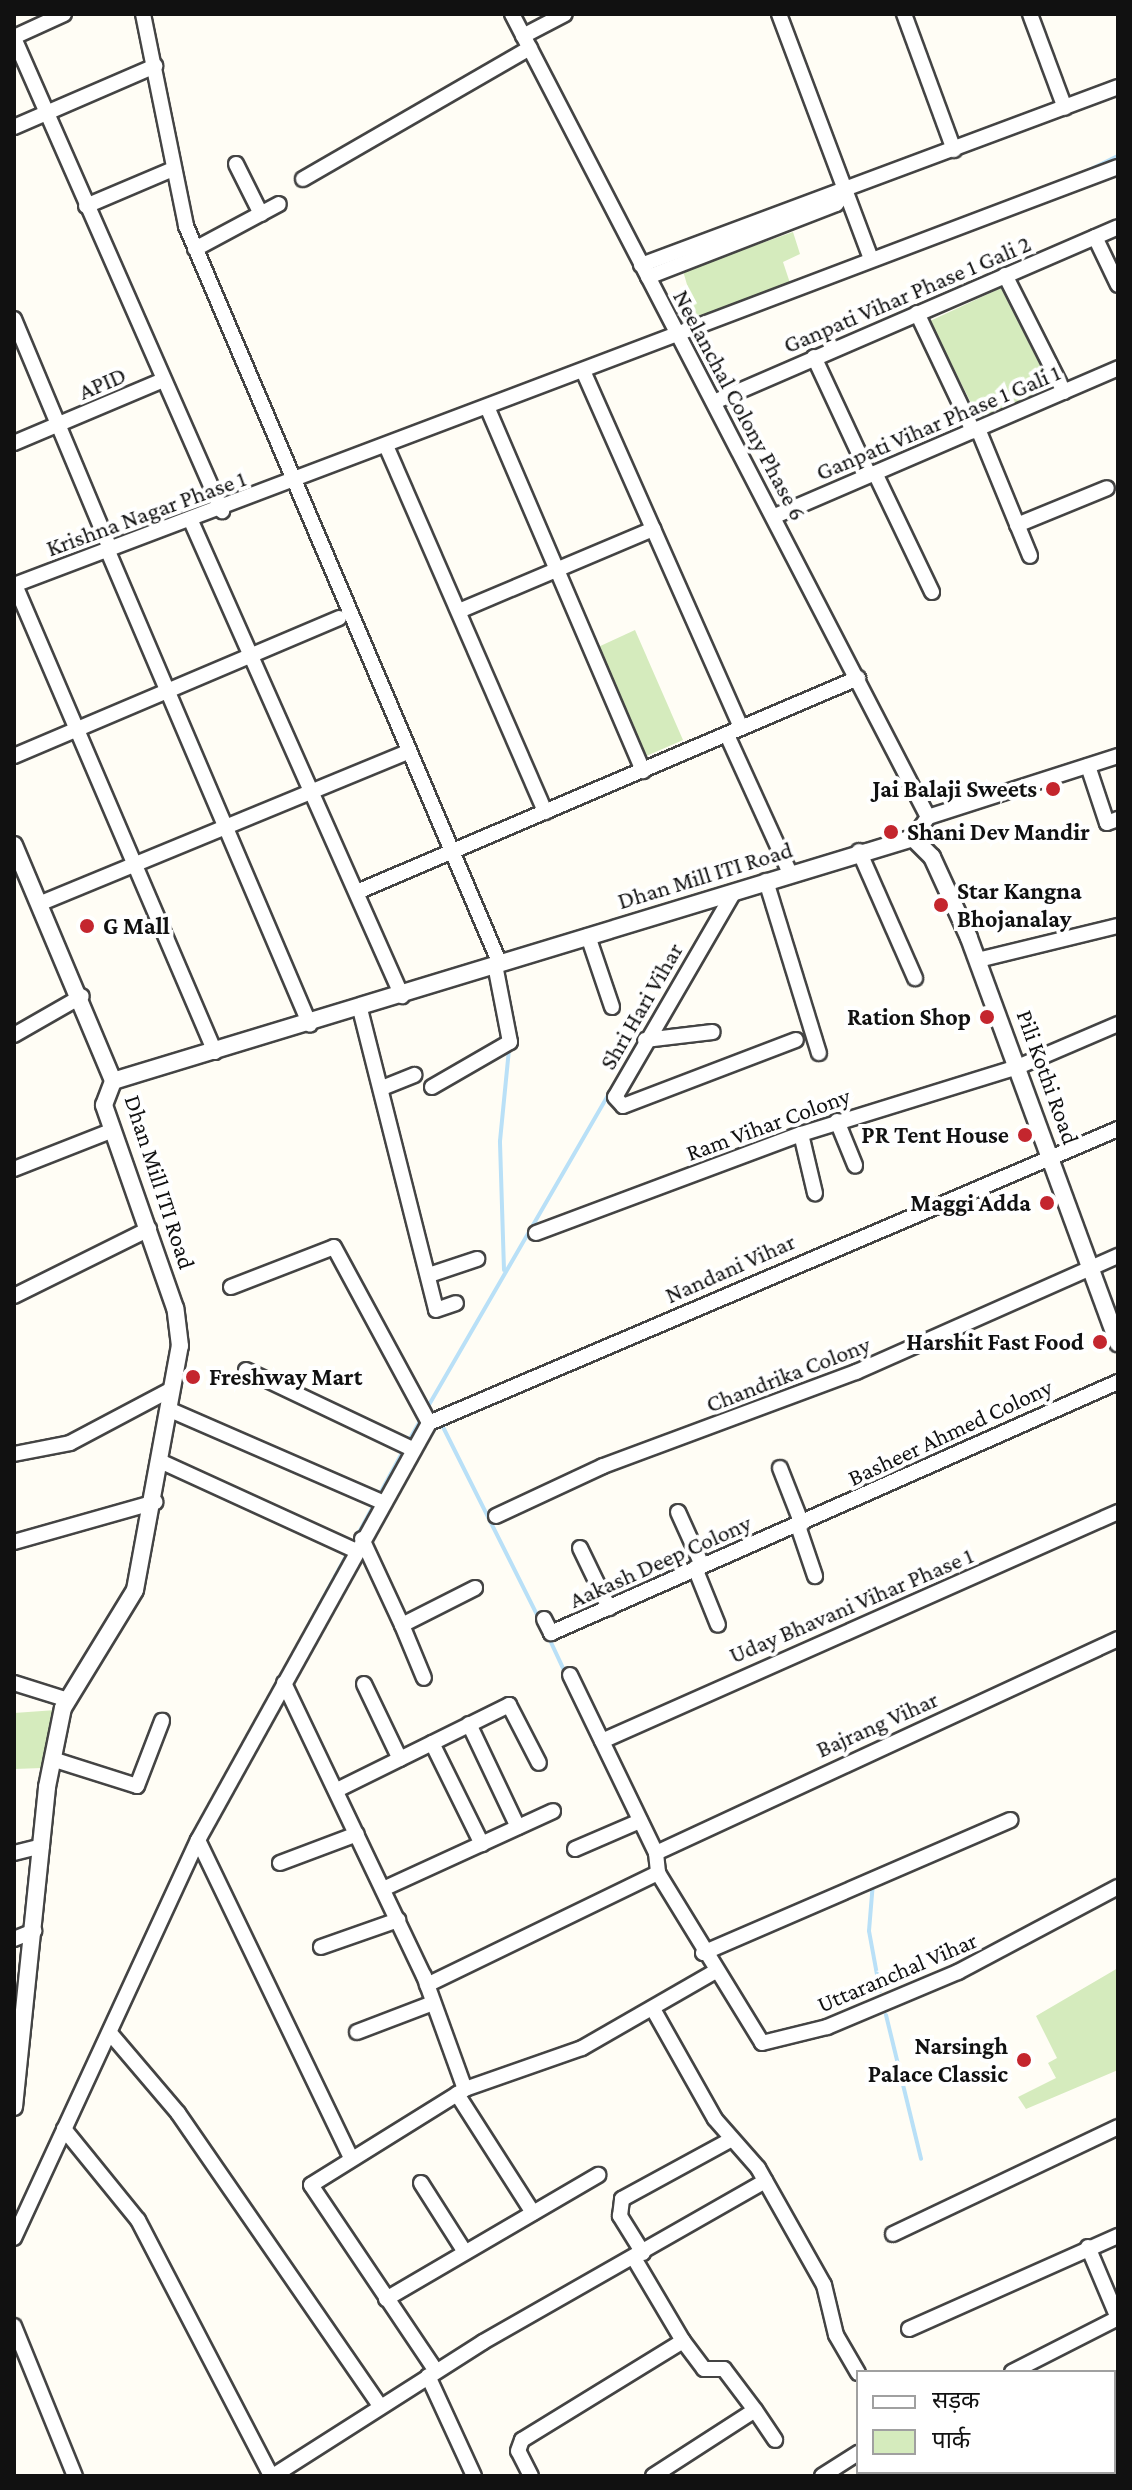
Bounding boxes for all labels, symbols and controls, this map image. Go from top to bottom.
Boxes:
street label: Ganpati Vihar Phase 1 Gali 2 [779,229,1035,359]
street label: Neelanchal Colony Phase 6 [667,285,813,525]
street label: Ganpati Vihar Phase 1 Gali 1 [812,357,1064,487]
street label: APID [74,360,130,406]
street label: Krishna Nagar Phase 1 [42,464,250,562]
place label: Jai Balaji Sweets [872,775,1037,803]
marker: Jai Balaji Sweets [1044,780,1062,798]
place label: Shani Dev Mandir [907,818,1090,846]
marker: Shani Dev Mandir [882,823,900,841]
street label: Dhan Mill ITI Road [614,835,796,915]
place label: Star Kangna Bhojanalay [957,877,1082,933]
marker: Star Kangna Bhojanalay [932,896,950,914]
place label: G Mall [103,912,170,940]
marker: G Mall [78,917,96,935]
street label: Shri Hari Vihar [593,937,689,1075]
place label: Ration Shop [847,1003,971,1031]
street label: Pili Kothi Road [1010,1006,1086,1148]
marker: Ration Shop [978,1008,996,1026]
street label: Ram Vihar Colony [682,1081,854,1167]
street label: Dhan Mill ITI Road [118,1091,202,1273]
place label: PR Tent House [861,1121,1009,1149]
marker: PR Tent House [1016,1126,1034,1144]
place label: Maggi Adda [910,1189,1031,1217]
marker: Maggi Adda [1038,1194,1056,1212]
street label: Nandani Vihar [661,1227,799,1309]
place label: Harshit Fast Food [906,1328,1084,1356]
street label: Chandrika Colony [702,1329,874,1419]
marker: Harshit Fast Food [1091,1333,1109,1351]
place label: Freshway Mart [209,1363,362,1391]
marker: Freshway Mart [184,1368,202,1386]
street label: Basheer Ahmed Colony [843,1372,1057,1492]
street label: Aakash Deep Colony [565,1508,755,1614]
street label: Uday Bhavani Vihar Phase 1 [725,1541,977,1669]
street label: Bajrang Vihar [812,1684,942,1764]
street label: Uttaranchal Vihar [813,1925,981,2019]
place label: Narsingh Palace Classic [868,2032,1008,2088]
marker: Narsingh Palace Classic [1015,2051,1033,2069]
legend [856,2370,1116,2474]
text: सड़क [932,2386,980,2413]
text: पार्क [932,2426,970,2453]

